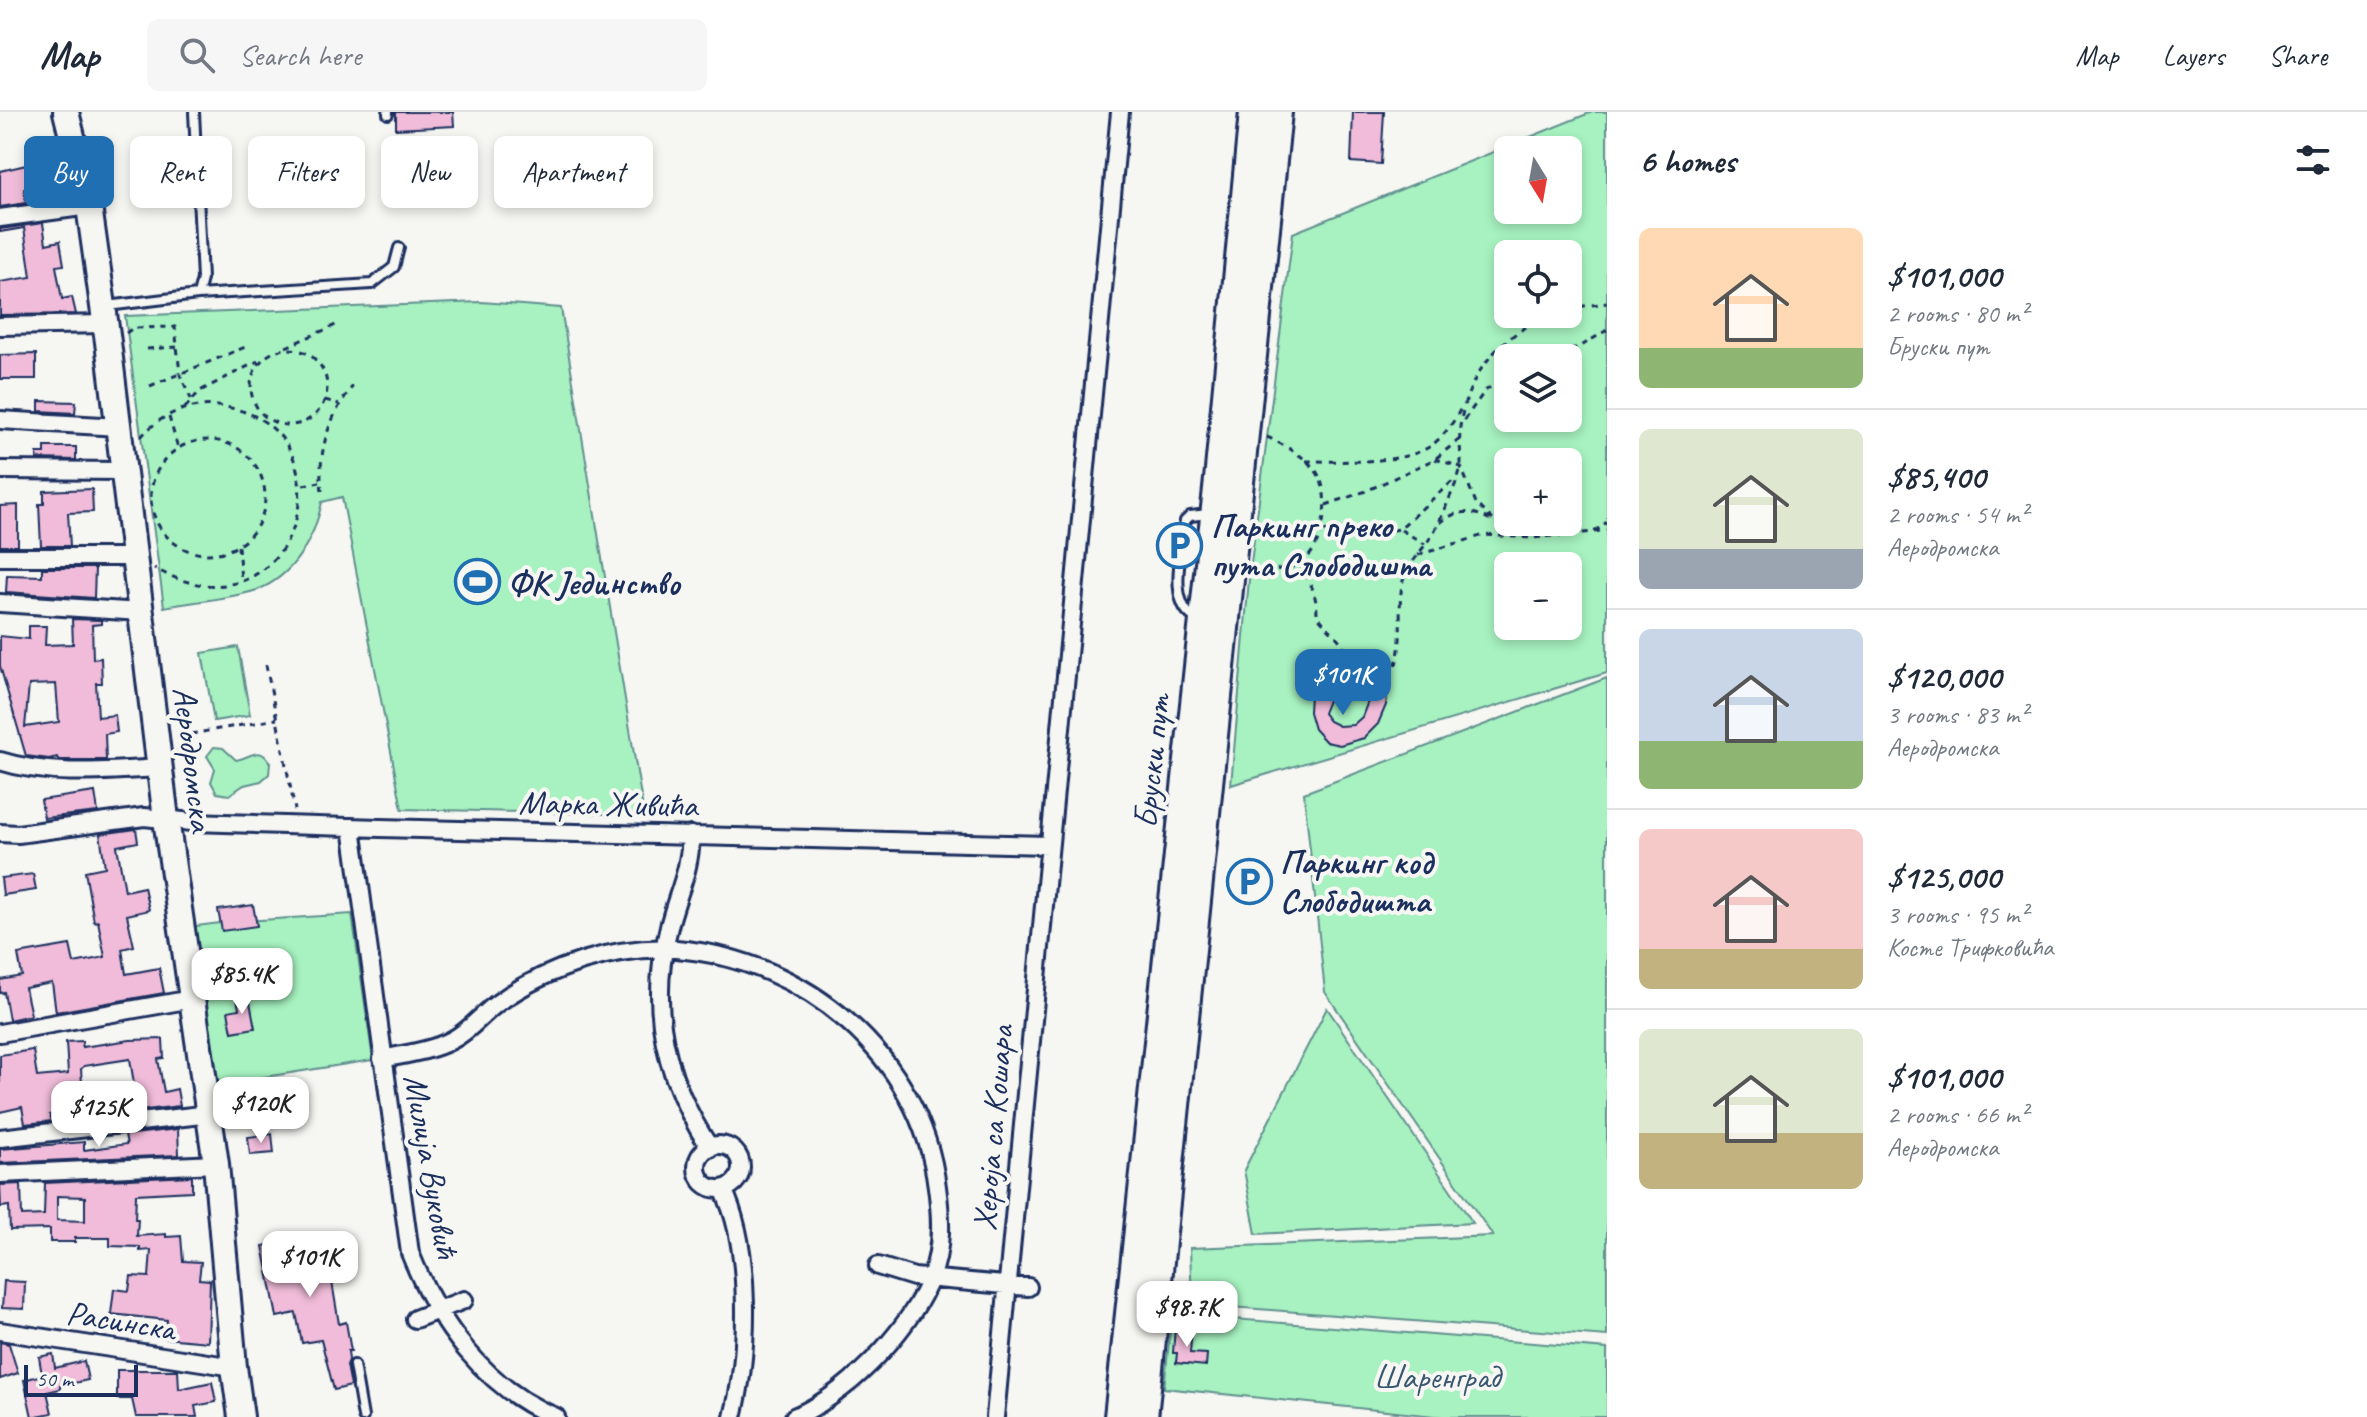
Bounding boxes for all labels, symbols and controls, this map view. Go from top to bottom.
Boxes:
search box [147,19,707,91]
text: Map [40,32,99,79]
icon: search [175,33,219,77]
text: Search here [239,36,361,74]
text: Map [2076,38,2119,73]
text: Layers [2163,38,2224,73]
text: Share [2268,38,2327,73]
chip: Buy [24,136,114,208]
chip: Rent [130,136,232,208]
chip: Filters [248,136,365,208]
chip: New [381,136,478,208]
chip: Apartment [494,136,653,208]
north arrow [1494,136,1582,224]
map controls [1494,136,1582,640]
icon: filters [2291,138,2335,182]
text: 6 homes [1639,139,1736,182]
button: locate [1494,240,1582,328]
text: $101,000 [1887,254,2001,297]
icon: home [1703,260,1799,356]
text: 2 rooms · 80 m² [1887,297,2028,330]
text: Бруски пут [1887,330,1990,363]
button: layers [1494,344,1582,432]
button: + [1494,448,1582,536]
text: $85,400 [1887,455,1985,498]
icon: home [1703,461,1799,557]
text: 2 rooms · 54 m² [1887,498,2028,531]
place label: Паркинг преко пута Слободишта [1211,504,1434,586]
parking icon: Паркинг преко пута Слободишта [1156,521,1204,569]
text: Аеродромска [1887,531,1998,564]
button: − [1494,552,1582,640]
sports icon: ФК Јединство [453,558,501,606]
place label: ФК Јединство [508,561,682,604]
pin: $101K [1287,649,1399,717]
text: $120,000 [1887,655,2001,698]
text: $101K [1313,658,1373,691]
icon: home [1703,661,1799,757]
street label: Аеродромска [163,684,224,836]
street label: Бруски пут [1123,690,1180,830]
text: 3 rooms · 83 m² [1887,698,2028,731]
text: Аеродромска [1887,731,1998,764]
street label: Марка Живића [518,780,700,827]
place label: Паркинг код Слободишта [1280,840,1435,922]
text: $125,000 [1887,855,2000,898]
parking icon: Паркинг код Слободишта [1225,857,1273,905]
icon: home [1703,861,1799,957]
text: 3 rooms · 95 m² [1887,898,2028,931]
text: Косте Трифковића [1887,931,2053,964]
pin: $85.4K [177,948,307,1016]
text: $85.4K [210,957,274,990]
street label: Хероја са Кошара [962,1021,1023,1232]
text: $101,000 [1887,1055,2001,1098]
icon: home [1703,1061,1799,1157]
street label: Милија Вуковић [394,1071,469,1263]
pin: $120K [205,1077,317,1145]
pin: $125K [43,1081,155,1149]
text: $120K [231,1086,291,1119]
text: $125K [69,1090,129,1123]
text: 2 rooms · 66 m² [1887,1098,2028,1131]
text: Аеродромска [1887,1131,1998,1164]
pin: $101K [254,1231,366,1299]
text: $101K [280,1240,340,1273]
pin: $98.7K [1122,1281,1252,1349]
text: $98.7K [1155,1290,1219,1323]
street label: Расинска [64,1291,181,1351]
park label: Шаренград [1374,1355,1503,1398]
scale bar [24,1361,138,1397]
text: 50 m [36,1365,73,1393]

